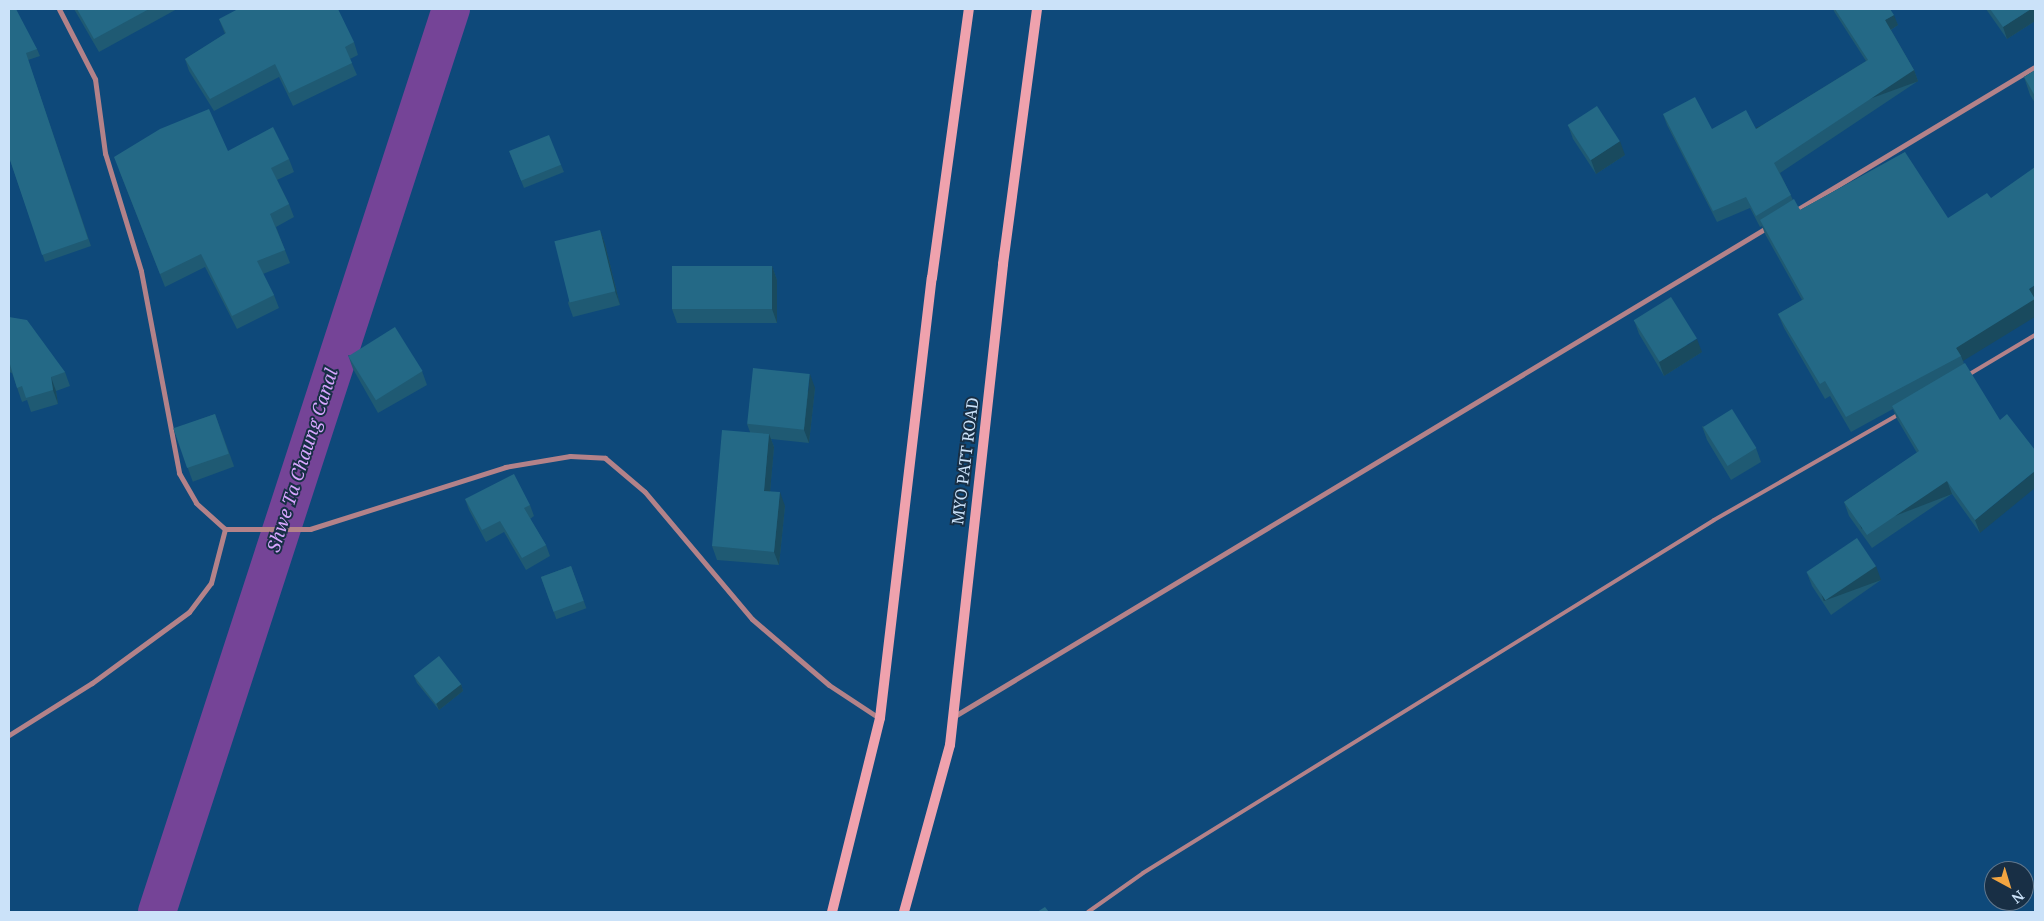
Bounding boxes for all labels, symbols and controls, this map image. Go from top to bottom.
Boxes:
water label: Shwe Ta Chaung Canal [262,366,342,554]
street label: MYO PATT ROAD [948,396,982,526]
north arrow [1984,861,2034,911]
text: N [2008,886,2028,908]

